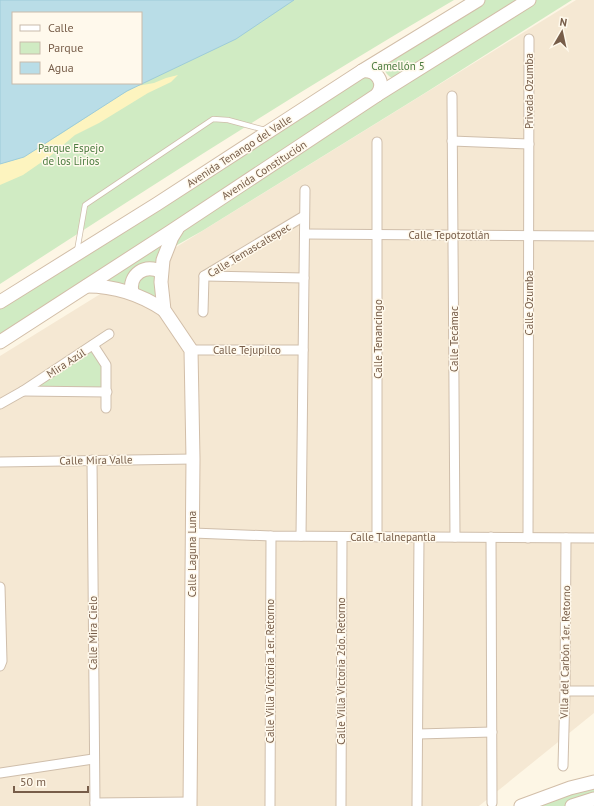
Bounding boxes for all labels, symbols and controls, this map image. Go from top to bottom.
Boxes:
legend [12,12,142,84]
north arrow [542,12,582,52]
text: N [559,15,568,30]
text: Calle [48,20,74,35]
text: Parque [48,40,83,55]
street label: Privada Ozumba [522,53,536,129]
park label: Camellón 5 [371,59,425,73]
text: Agua [48,60,74,75]
street label: Avenida Tenango del Valle [184,111,295,190]
street label: Avenida Constitución [219,137,309,203]
park label: Parque Espejo de los Lirios [38,141,104,168]
street label: Calle Temascaltepec [205,220,293,280]
street label: Calle Tepotzotlán [408,228,490,242]
street label: Calle Ozumba [522,271,536,335]
street label: Calle Tenancingo [371,299,385,379]
street label: Calle Tecámac [447,306,461,372]
street label: Calle Tejupilco [213,343,281,357]
street label: Mira Azúl [44,345,89,381]
street label: Calle Mira Valle [59,452,133,468]
street label: Calle Laguna Luna [185,511,199,597]
street label: Calle Tlalnepantla [350,530,436,544]
street label: Villa del Carbón 1er. Retorno [557,585,573,720]
street label: Calle Mira Cielo [86,596,100,670]
street label: Calle Villa Victoria 2do. Retorno [334,597,348,745]
street label: Calle Villa Victoria 1er. Retorno [263,599,277,743]
scale bar [14,768,88,794]
text: 50 m [20,774,46,789]

